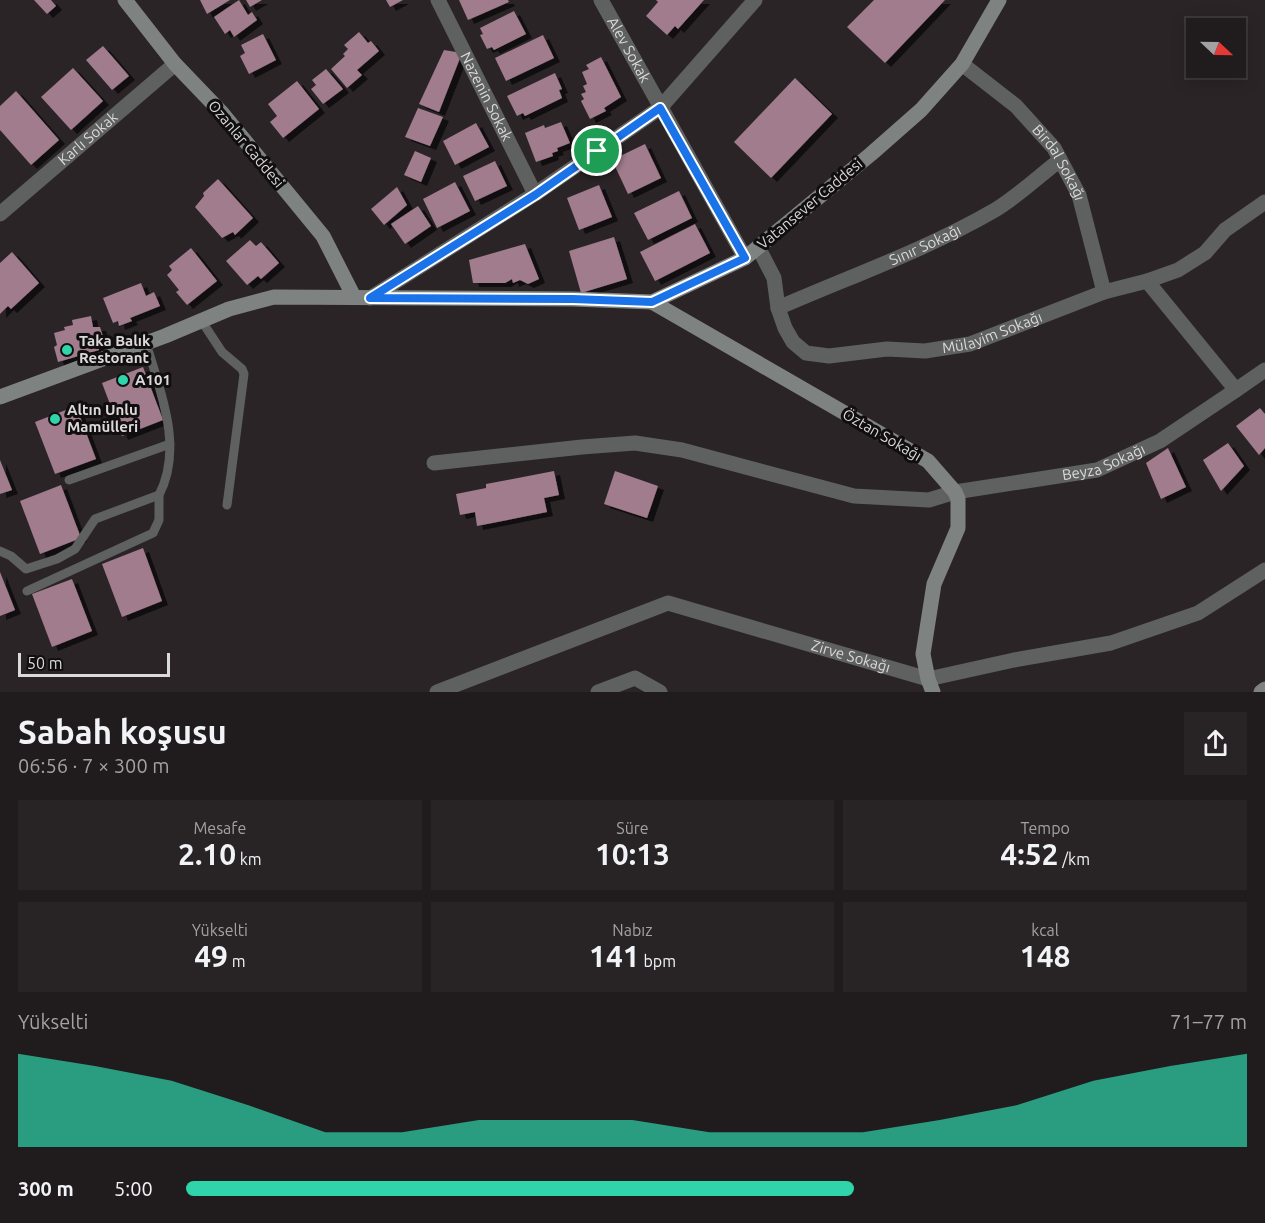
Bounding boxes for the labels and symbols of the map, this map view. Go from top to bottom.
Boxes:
street label: Alev Sokak [604,14,654,86]
north arrow [1186,18,1246,78]
street label: Nazenin Sokak [457,49,516,144]
street label: Ozanlar Caddesi [205,97,288,191]
street label: Karlı Sokak [54,108,121,168]
street label: Birdal Sokağı [1029,121,1089,202]
pin [571,125,622,176]
street label: Vatansever Caddesi [754,155,866,252]
street label: Sınır Sokağı [886,221,964,268]
street label: Mülayim Sokağı [941,308,1044,356]
place label: Taka Balık Restorant [79,332,151,366]
marker: Taka Balık Restorant [60,343,74,357]
place label: A101 [135,371,171,388]
marker: A101 [116,373,130,387]
place label: Altın Unlu Mamülleri [67,401,138,435]
street label: Öztan Sokağı [840,405,925,464]
marker: Altın Unlu Mamülleri [48,412,62,426]
street label: Beyza Sokağı [1061,440,1148,483]
street label: Zirve Sokağı [809,636,892,676]
scale bar [18,650,170,678]

